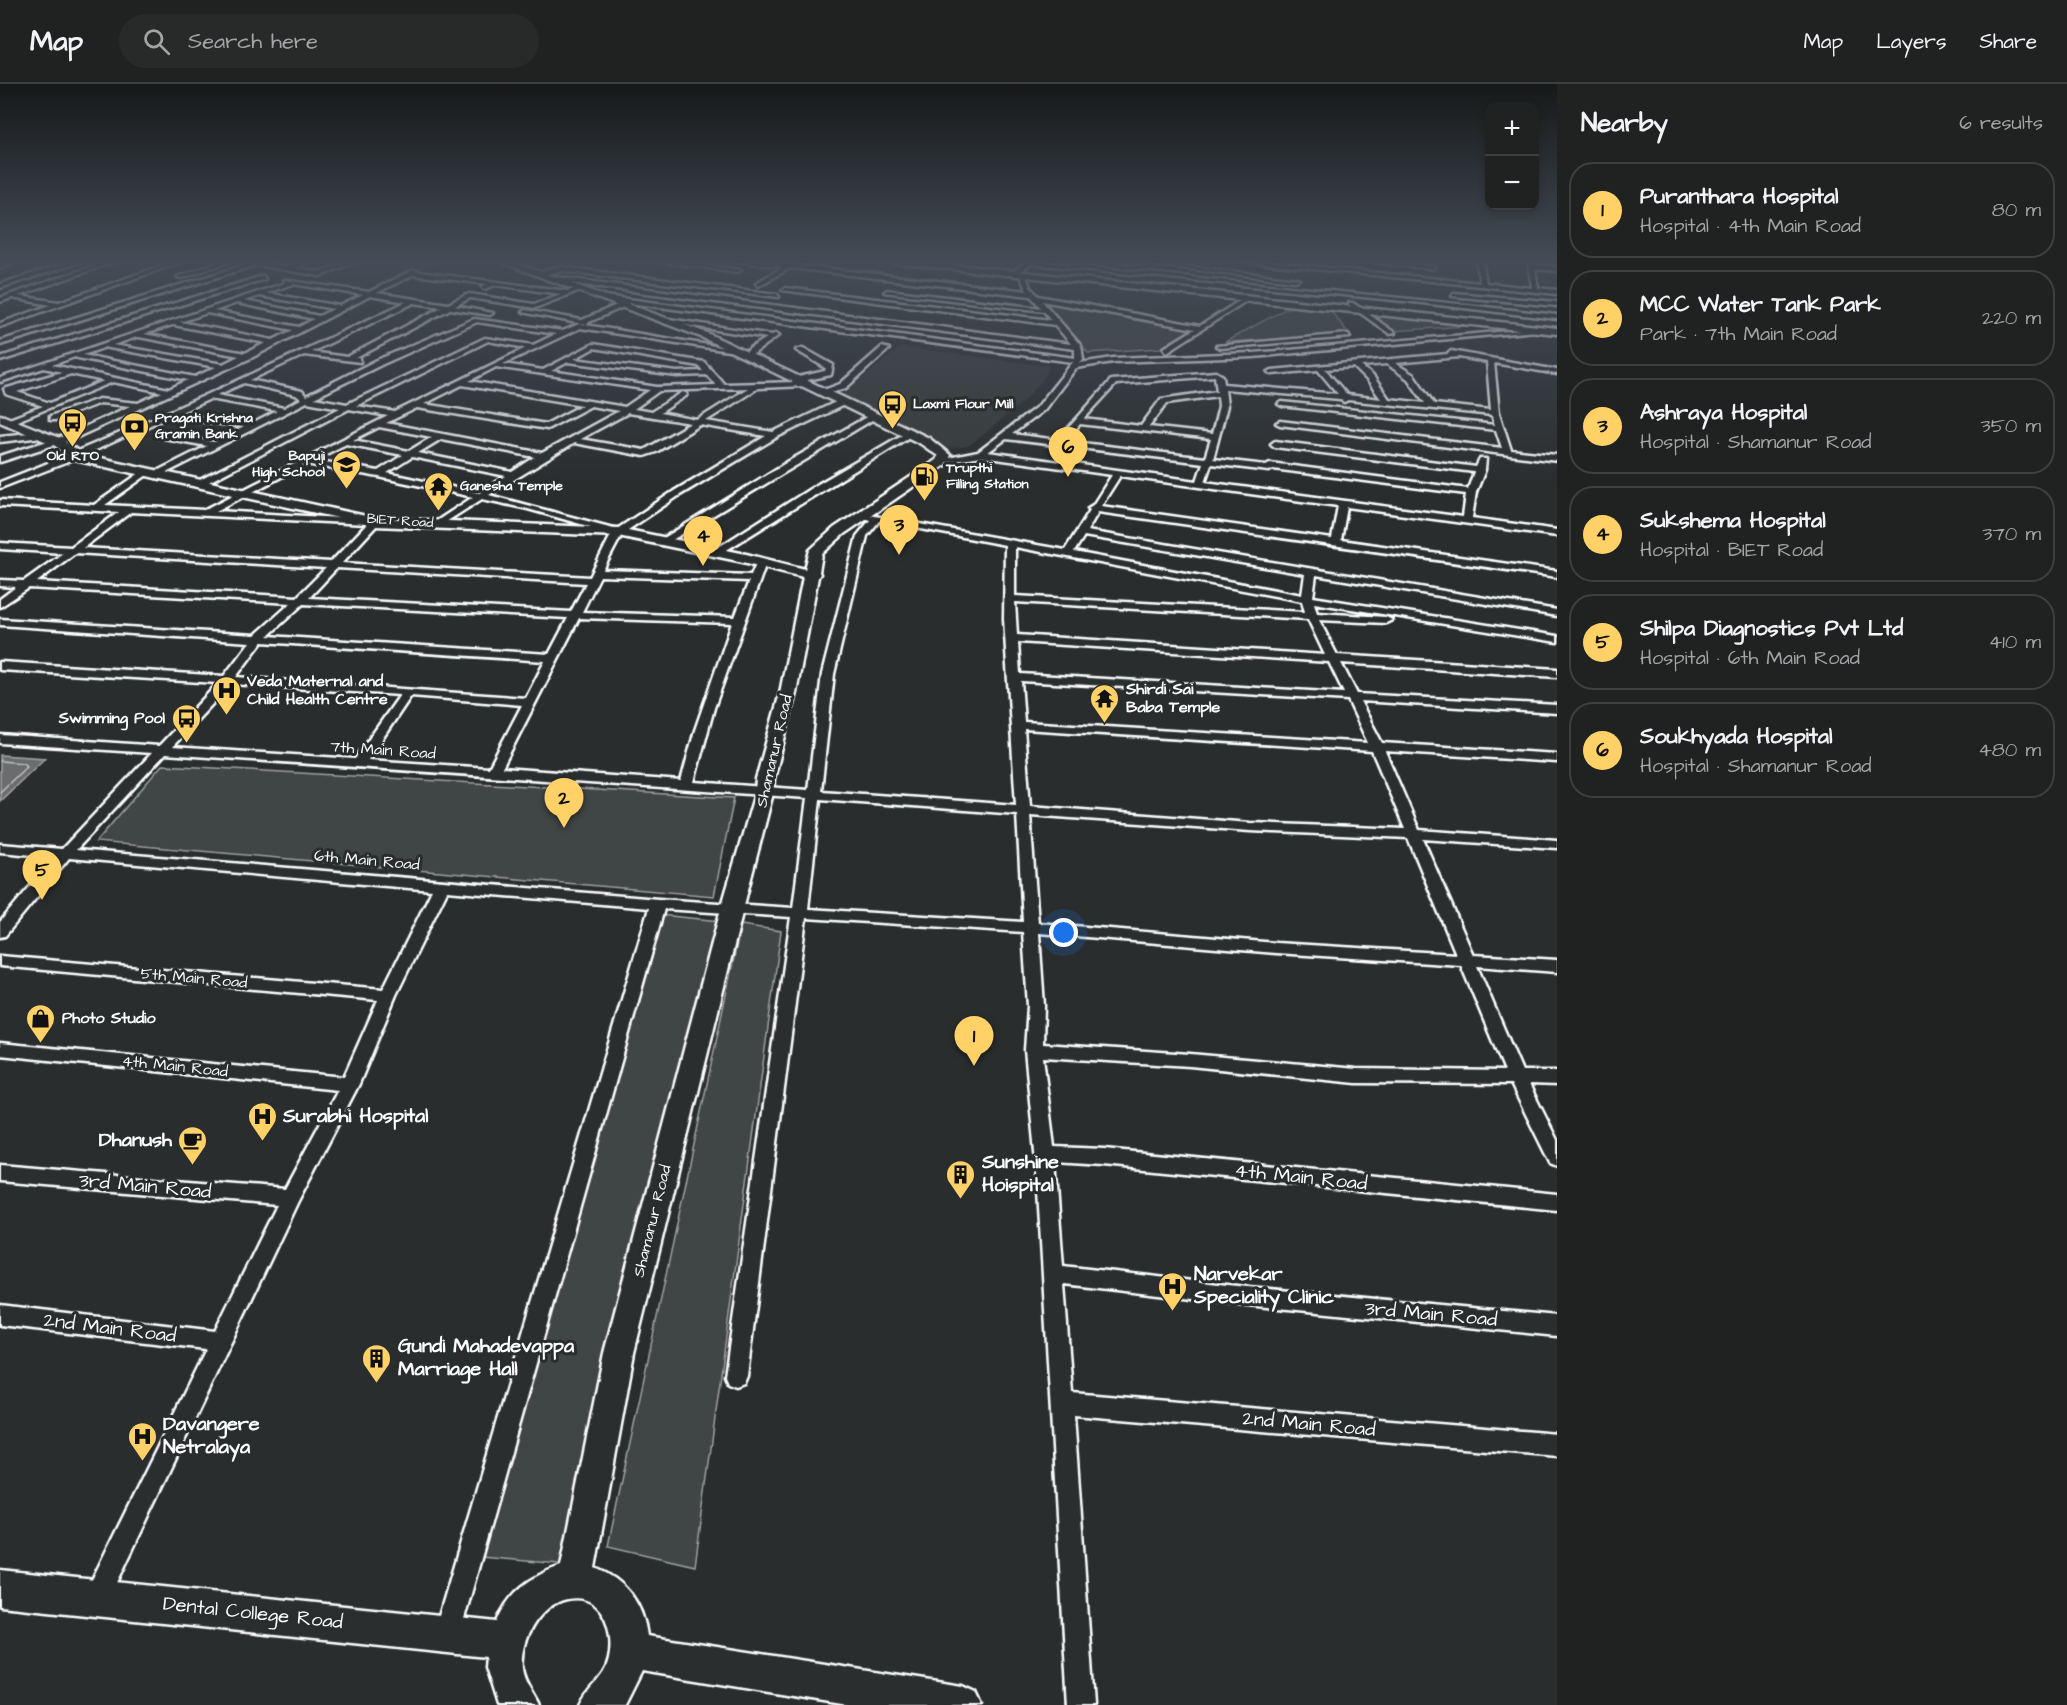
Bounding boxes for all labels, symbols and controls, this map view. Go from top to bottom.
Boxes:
search box [119,14,539,68]
text: Map [30,22,83,61]
icon: search [140,25,173,58]
text: Search here [188,26,318,57]
text: Map [1803,27,1843,56]
text: Layers [1876,27,1946,56]
text: Share [1979,27,2037,56]
map controls [1485,102,1539,210]
button: + [1485,102,1539,156]
text: Nearby [1581,105,1668,141]
text: 6 results [1959,109,2043,137]
button: − [1485,156,1539,210]
text: Puranthara Hospital [1640,181,1839,212]
text: 1 [1601,196,1604,224]
text: 80 m [1992,196,2041,224]
text: Hospital · 4th Main Road [1640,212,1861,240]
text: MCC Water Tank Park [1640,289,1881,320]
text: 2 [1597,304,1608,332]
text: 220 m [1982,304,2041,332]
text: Park · 7th Main Road [1640,320,1837,348]
bus stop icon: Laxmi Flour Mill [876,388,908,430]
place label: Laxmi Flour Mill [913,394,1014,414]
text: Ashraya Hospital [1640,397,1807,428]
bus stop icon: Old RTO [57,406,89,448]
place label: Pragati Krishna Gramin Bank [155,408,254,444]
bank icon: Pragati Krishna Gramin Bank [118,410,150,452]
text: 3 [1597,412,1608,440]
text: 350 m [1980,412,2041,440]
pin: 6 [1048,428,1088,477]
text: Hospital · Shamanur Road [1640,428,1872,456]
place label: Old RTO [47,446,100,466]
place label: Bapuji High School [252,446,326,483]
school or university icon: Bapuji High School [330,448,362,490]
place label: Trupthi Filling Station [945,458,1029,495]
fuel station icon: Trupthi Filling Station [909,460,941,502]
temple icon: Ganesha Temple [423,470,455,512]
place label: Ganesha Temple [460,476,563,496]
text: Sukshema Hospital [1640,505,1826,536]
pin: 3 [880,506,918,555]
street label: BIET Road [366,509,434,533]
pin: 4 [684,516,722,566]
text: 4 [1596,520,1609,548]
text: 370 m [1982,520,2041,548]
text: Hospital · BIET Road [1640,536,1823,564]
text: Shilpa Diagnostics Pvt Ltd [1640,613,1903,644]
text: 5 [1595,628,1610,656]
text: 410 m [1989,628,2041,656]
text: Hospital · 6th Main Road [1640,644,1860,672]
place label: Veda Maternal and Child Health Centre [246,670,388,710]
hospital icon: Veda Maternal and Child Health Centre [210,674,242,716]
place label: Shirdi Sai Baba Temple [1125,678,1221,718]
temple icon: Shirdi Sai Baba Temple [1089,682,1121,724]
street label: Shamanur Road [750,692,798,810]
bus stop icon: Swimming Pool [170,702,202,744]
place label: Swimming Pool [58,707,165,731]
text: Soukhyada Hospital [1640,721,1833,752]
street label: 7th Main Road [330,735,436,765]
text: 6 [1596,736,1609,764]
text: 480 m [1978,736,2041,764]
text: Hospital · Shamanur Road [1640,752,1872,780]
pin: 2 [544,778,584,828]
street label: 6th Main Road [313,844,421,876]
pin: 5 [22,850,62,900]
your location [1049,918,1078,947]
street label: 5th Main Road [140,962,248,994]
shop icon: Photo Studio [25,1002,57,1044]
place label: Photo Studio [62,1007,157,1029]
pin: 1 [954,1016,994,1066]
street label: 4th Main Road [121,1049,229,1083]
hospital icon: Surabhi Hospital [246,1100,278,1142]
place label: Surabhi Hospital [282,1102,428,1130]
cafe icon: Dhanush [177,1124,209,1166]
place label: Dhanush [99,1126,173,1154]
place label: Sunshine Hoispital [981,1148,1059,1199]
street label: 4th Main Road [1233,1156,1369,1198]
building icon: Sunshine Hoispital [945,1158,977,1200]
street label: Shamanur Road [627,1163,677,1279]
street label: 3rd Main Road [77,1166,213,1206]
place label: Narvekar Speciality Clinic [1193,1260,1334,1312]
hospital icon: Narvekar Speciality Clinic [1157,1270,1189,1312]
street label: 3rd Main Road [1363,1294,1499,1334]
street label: 2nd Main Road [42,1306,178,1350]
place label: Gundi Mahadevappa Marriage Hall [398,1332,575,1384]
building icon: Gundi Mahadevappa Marriage Hall [361,1342,393,1384]
street label: 2nd Main Road [1241,1404,1377,1444]
place label: Davangere Netralaya [163,1410,260,1462]
hospital icon: Davangere Netralaya [126,1420,158,1462]
street label: Dental College Road [162,1590,344,1637]

